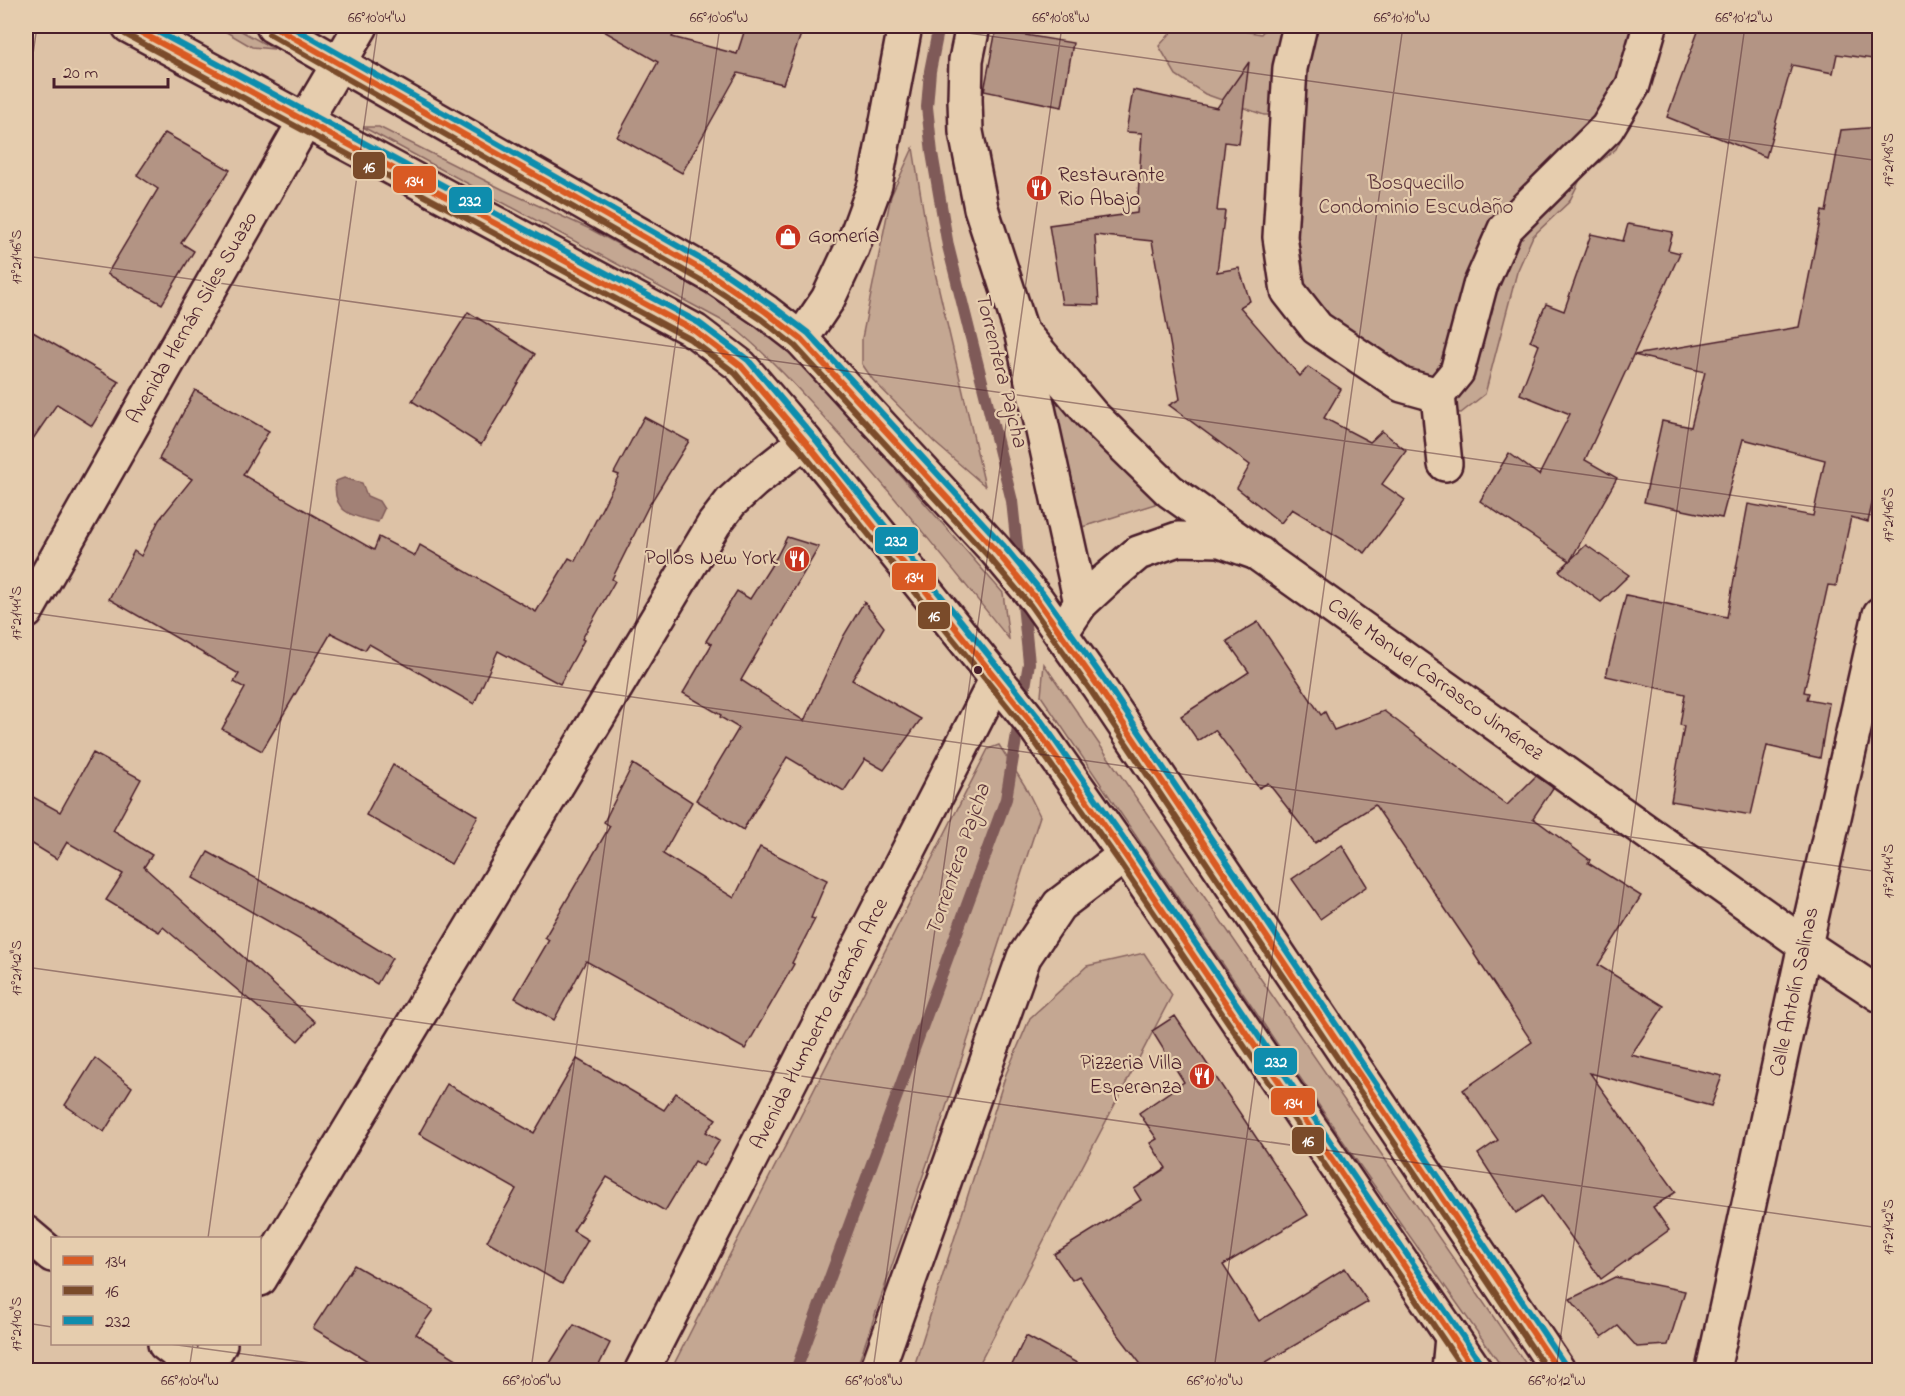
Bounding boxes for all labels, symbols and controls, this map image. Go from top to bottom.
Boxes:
text: 66°10'04"W [348,7,406,29]
text: 66°10'06"W [690,7,748,29]
text: 66°10'08"W [1032,7,1090,29]
text: 66°10'10"W [1374,7,1430,29]
text: 66°10'12"W [1715,7,1773,29]
scale bar [54,51,168,89]
text: 20 m [63,61,98,87]
text: 17°21'48"S [1878,133,1900,187]
line badge: 16 [352,151,386,180]
text: 16 [363,156,376,180]
place label: Restaurante Rio Abajo [1058,161,1165,215]
line badge: 134 [392,165,437,194]
park label: Bosquecillo Condominio Escudaño [1318,169,1514,223]
text: 134 [405,170,424,194]
restaurant icon: Restaurante Rio Abajo [1024,173,1054,203]
line badge: 232 [448,186,493,214]
text: 232 [458,190,481,214]
street label: Avenida Hernán Siles Suazo [120,206,266,430]
shop icon: Gomería [773,222,803,252]
place label: Gomería [808,222,879,252]
text: 17°21'46"S [6,229,28,284]
water label: Torrentera Pajcha [965,289,1035,452]
text: 17°21'46"S [1878,487,1900,542]
line badge: 232 [874,526,919,555]
text: 232 [884,530,907,554]
place label: Pollos New York [645,544,779,574]
restaurant icon: Pollos New York [782,544,812,574]
line badge: 134 [891,562,937,591]
text: 134 [905,566,924,590]
text: 17°21'44"S [6,586,28,640]
street label: Calle Manuel Carrasco Jiménez [1321,591,1549,769]
line badge: 16 [917,601,951,630]
text: 16 [928,605,941,629]
unlabelled marker [972,664,984,676]
water label: Torrentera Pajcha [918,779,1000,940]
text: 17°21'44"S [1878,844,1900,898]
street label: Avenida Humberto Guzmán Arce [743,892,897,1155]
street label: Calle Antolín Salinas [1762,904,1828,1080]
text: 17°21'42"S [6,940,28,996]
line badge: 232 [1253,1047,1298,1076]
place label: Pizzeria Villa Esperanza [1080,1049,1182,1103]
text: 232 [1264,1051,1287,1075]
restaurant icon: Pizzeria Villa Esperanza [1187,1061,1217,1091]
line badge: 134 [1270,1087,1316,1116]
text: 134 [1284,1092,1303,1116]
line badge: 16 [1291,1126,1325,1155]
text: 16 [1302,1130,1315,1154]
text: 17°21'42"S [1878,1199,1900,1255]
legend [51,1237,261,1345]
text: 134 [105,1250,126,1276]
text: 16 [105,1280,119,1306]
text: 17°21'40"S [6,1296,28,1351]
text: 232 [105,1310,130,1336]
text: 66°10'04"W [161,1370,219,1392]
text: 66°10'06"W [503,1370,561,1392]
text: 66°10'08"W [845,1370,903,1392]
text: 66°10'10"W [1187,1370,1243,1392]
text: 66°10'12"W [1528,1370,1586,1392]

